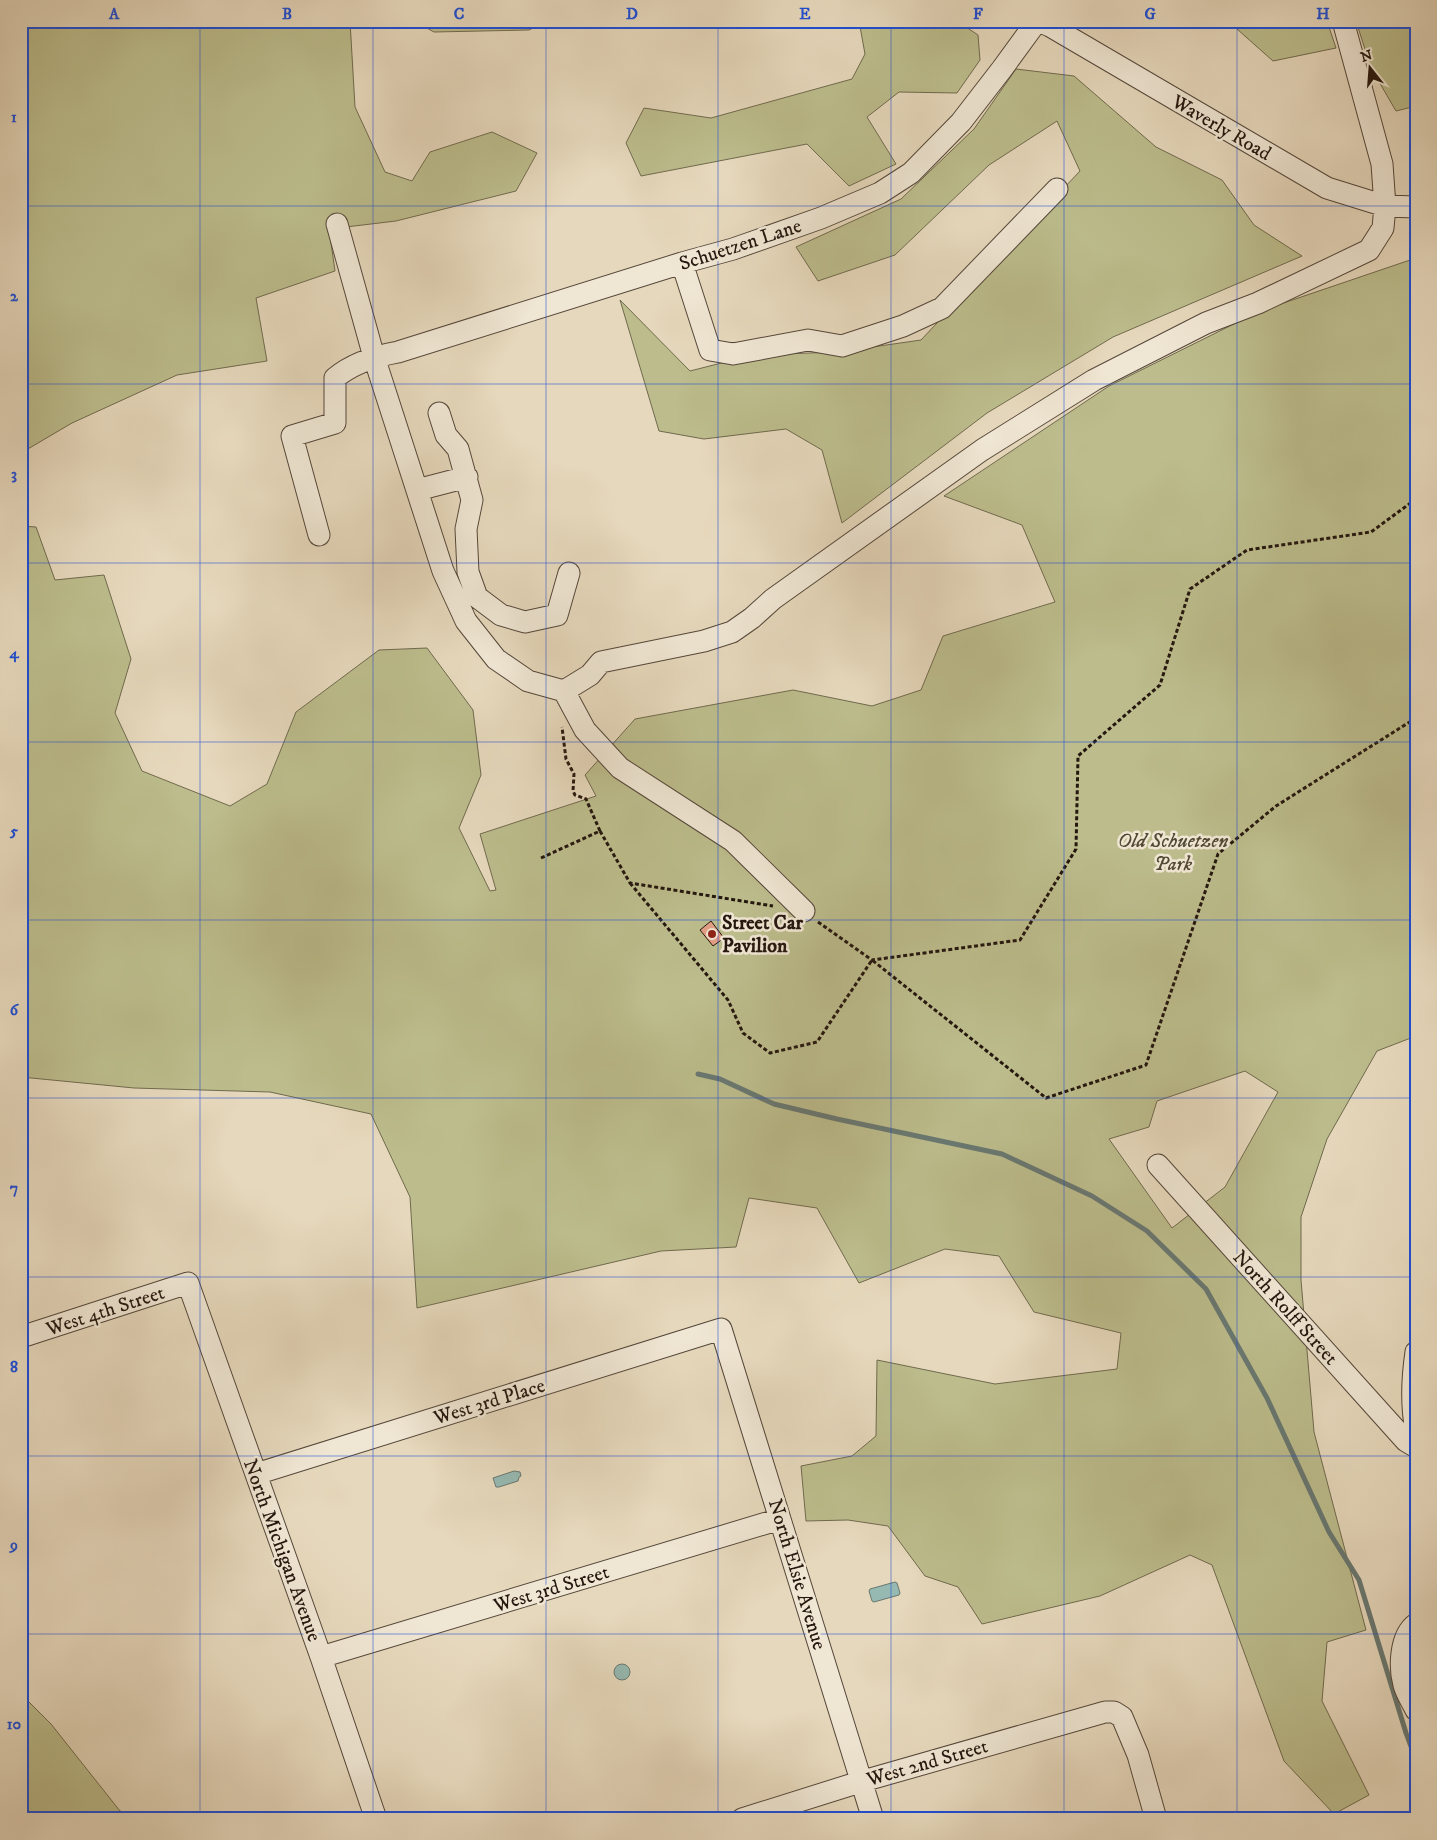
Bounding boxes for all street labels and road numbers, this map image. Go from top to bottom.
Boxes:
street label: Waverly Road [1166,89,1276,167]
street label: Schuetzen Lane [676,214,805,277]
street label: North Rolff Street [1227,1245,1343,1371]
street label: West 4th Street [42,1281,168,1343]
street label: West 3rd Place [430,1374,548,1431]
street label: North Michigan Avenue [237,1456,326,1645]
street label: North Elsie Avenue [762,1496,831,1653]
street label: West 3rd Street [490,1560,612,1619]
street label: West 2nd Street [863,1734,991,1793]

